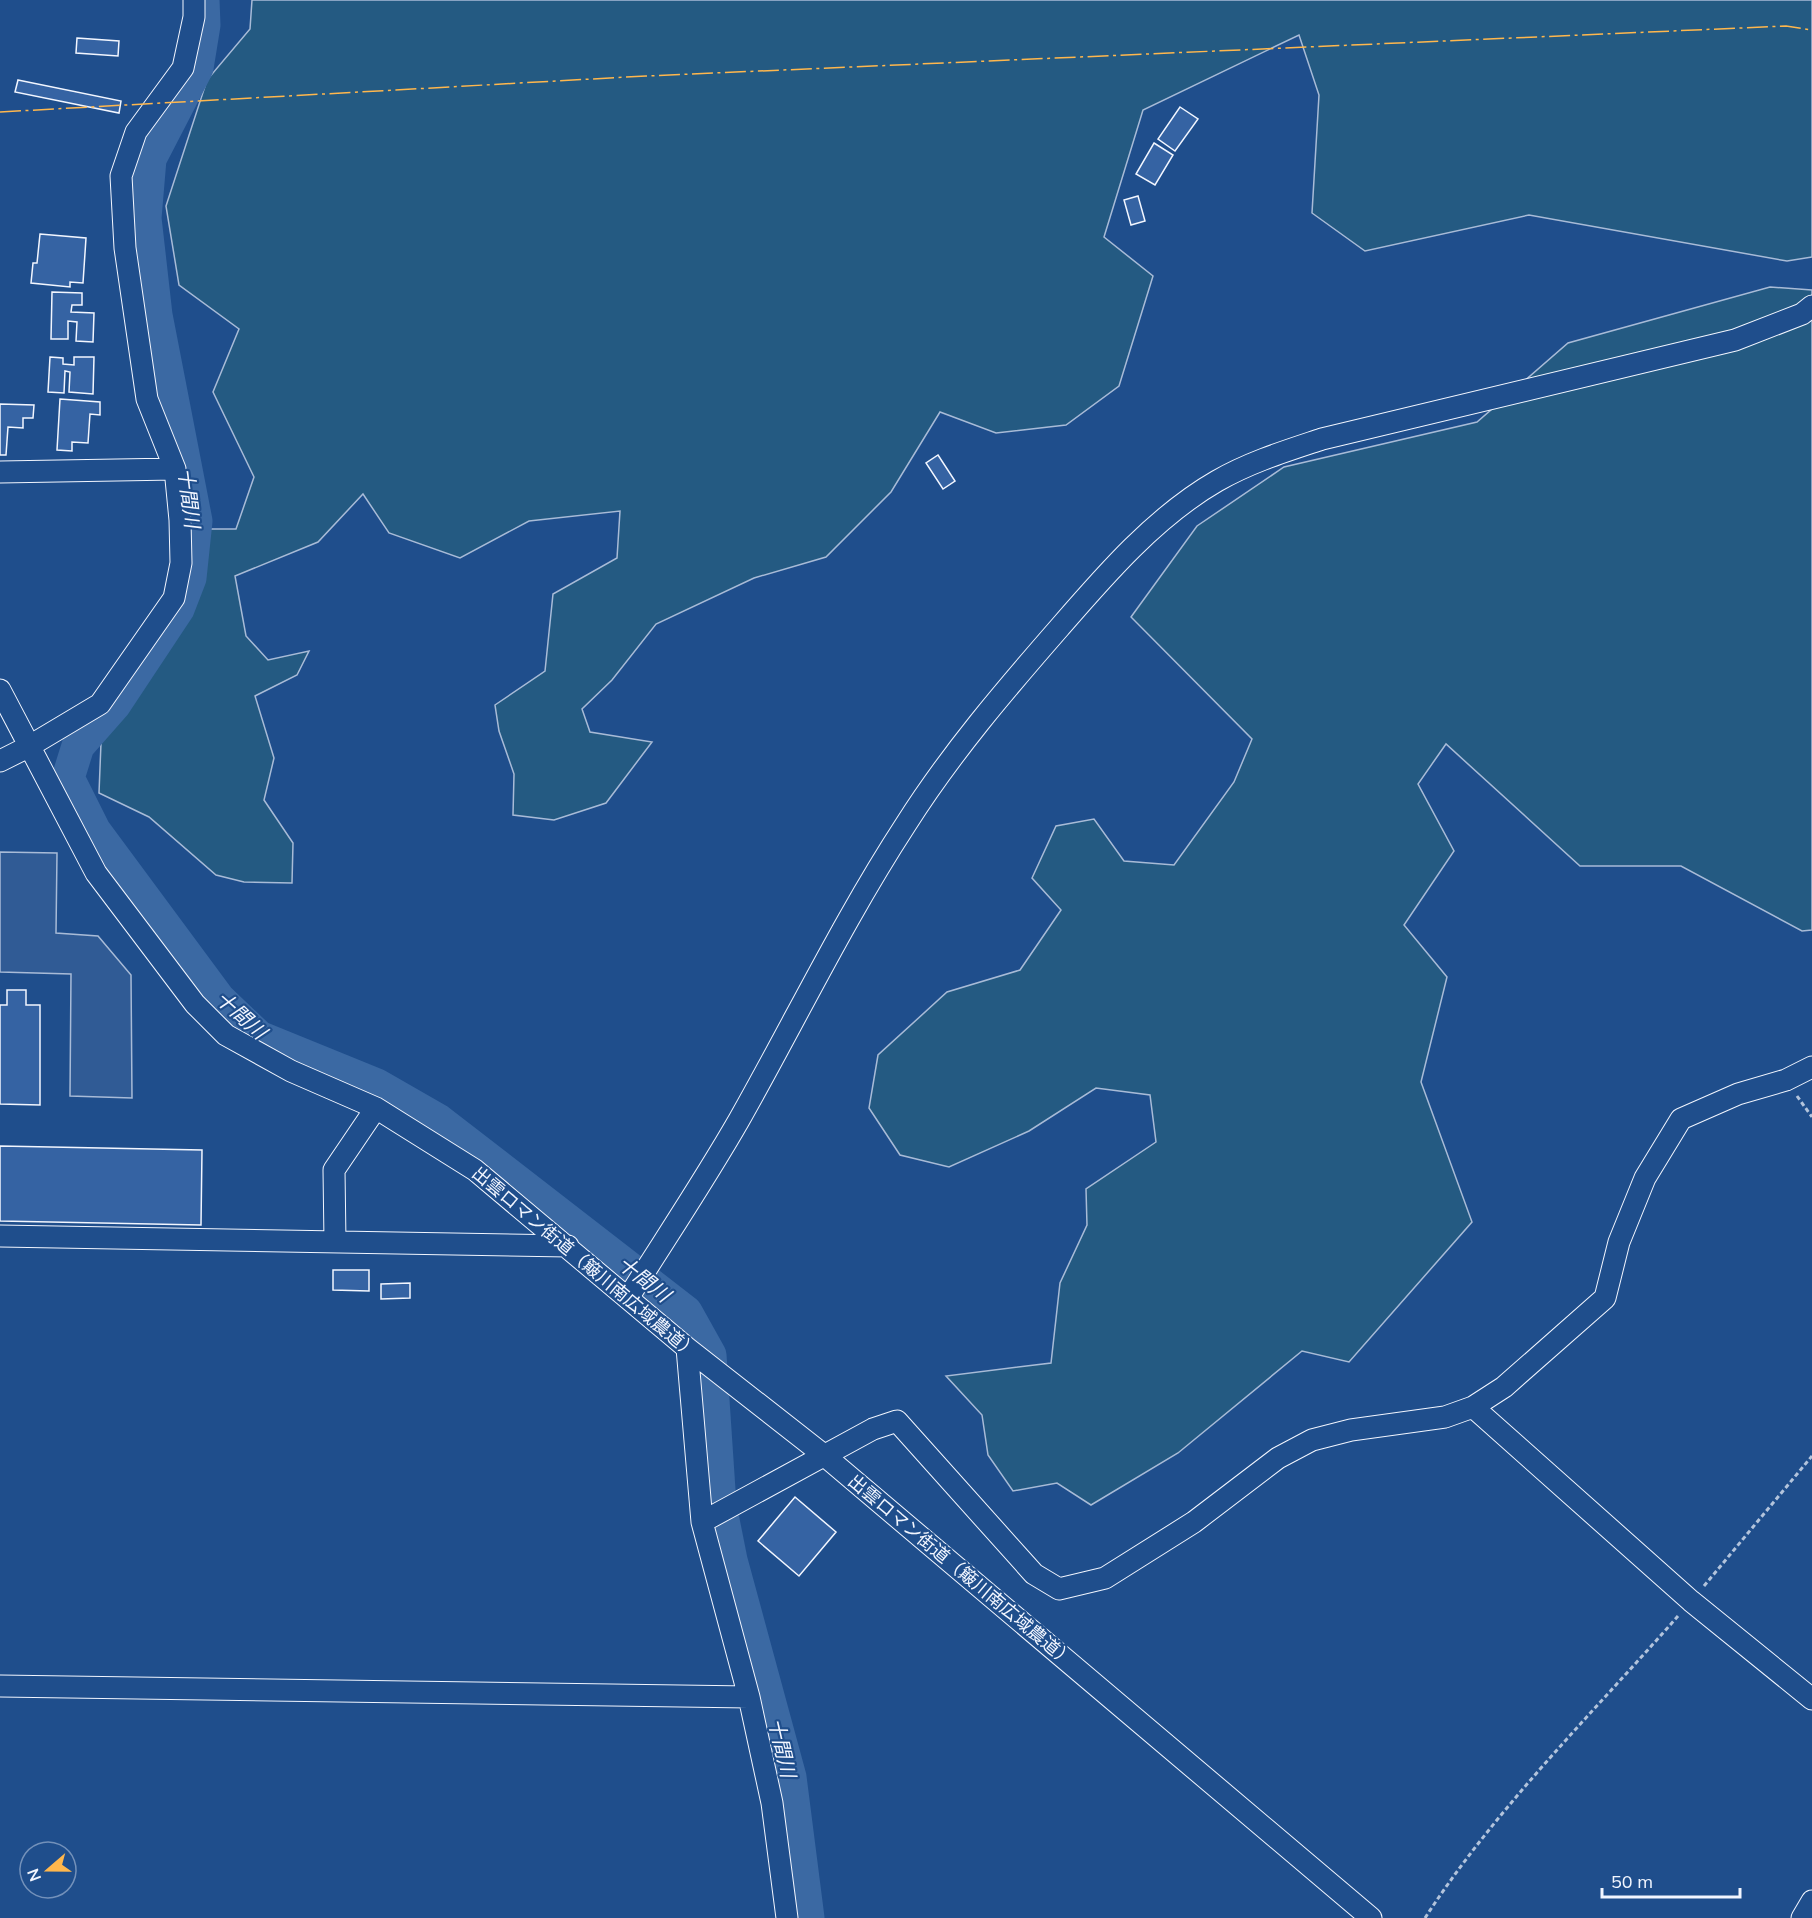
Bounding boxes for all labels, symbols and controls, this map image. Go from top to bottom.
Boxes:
water label: 十間川 [173,467,206,531]
water label: 十間川 [211,985,273,1045]
street label: 出雲ロマン街道（簸川南広域農道） [468,1161,703,1364]
water label: 十間川 [613,1250,677,1308]
street label: 出雲ロマン街道（簸川南広域農道） [844,1469,1079,1672]
water label: 十間川 [764,1716,802,1782]
north arrow [18,1840,78,1900]
scale bar [1602,1861,1740,1899]
text: N [22,1866,45,1884]
text: 50 m [1611,1870,1653,1893]

